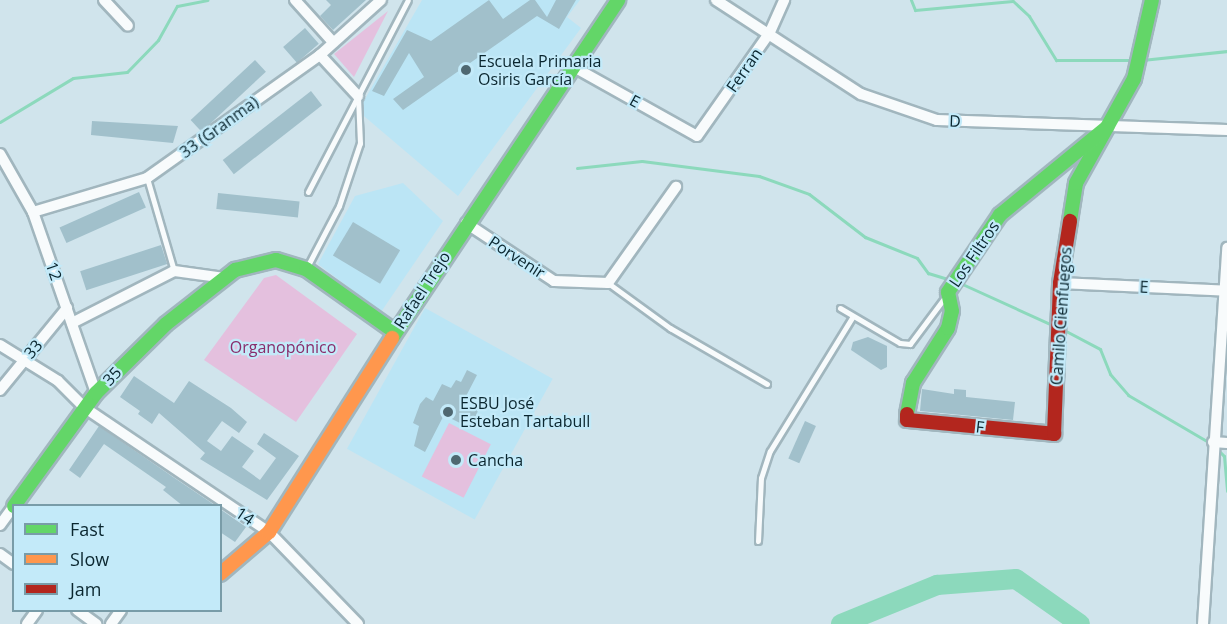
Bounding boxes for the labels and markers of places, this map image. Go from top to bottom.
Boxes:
place label: Escuela Primaria Osiris García [478,51,601,89]
marker: Escuela Primaria Osiris García [459,63,473,77]
place label: ESBU José Esteban Tartabull [460,393,590,431]
marker: ESBU José Esteban Tartabull [441,405,455,419]
place label: Cancha [468,450,523,470]
marker: Cancha [449,453,463,467]

